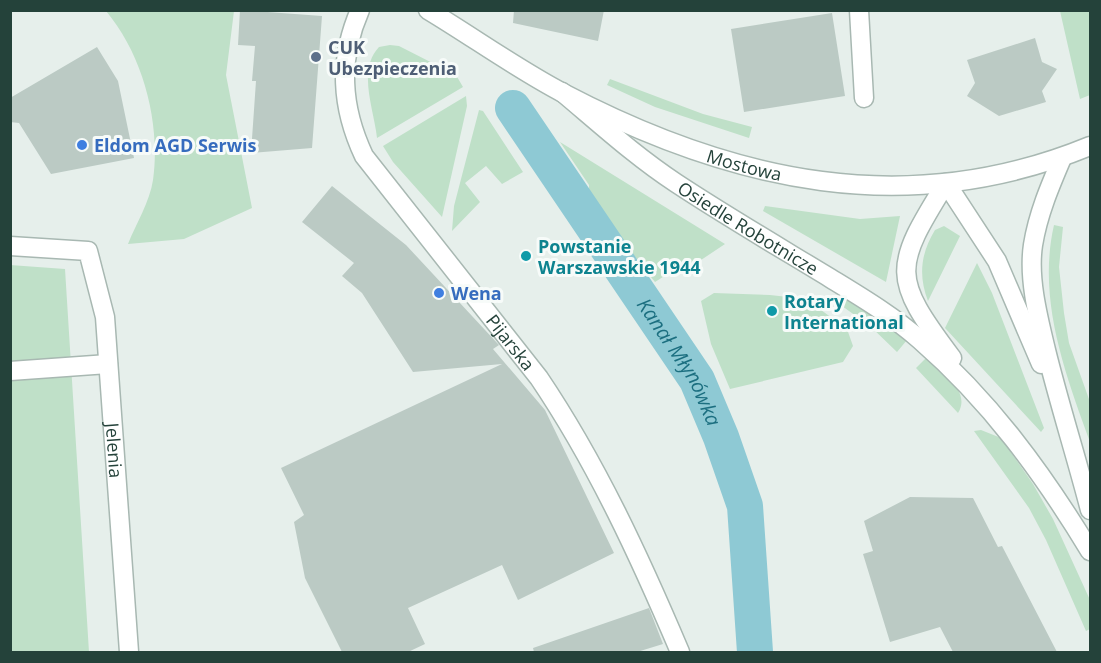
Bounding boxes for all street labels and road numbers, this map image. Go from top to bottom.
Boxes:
street label: Mostowa [704,143,784,186]
street label: Osiedle Robotnicze [673,176,823,280]
street label: Pijarska [481,309,540,375]
street label: Jelenia [100,420,128,479]

